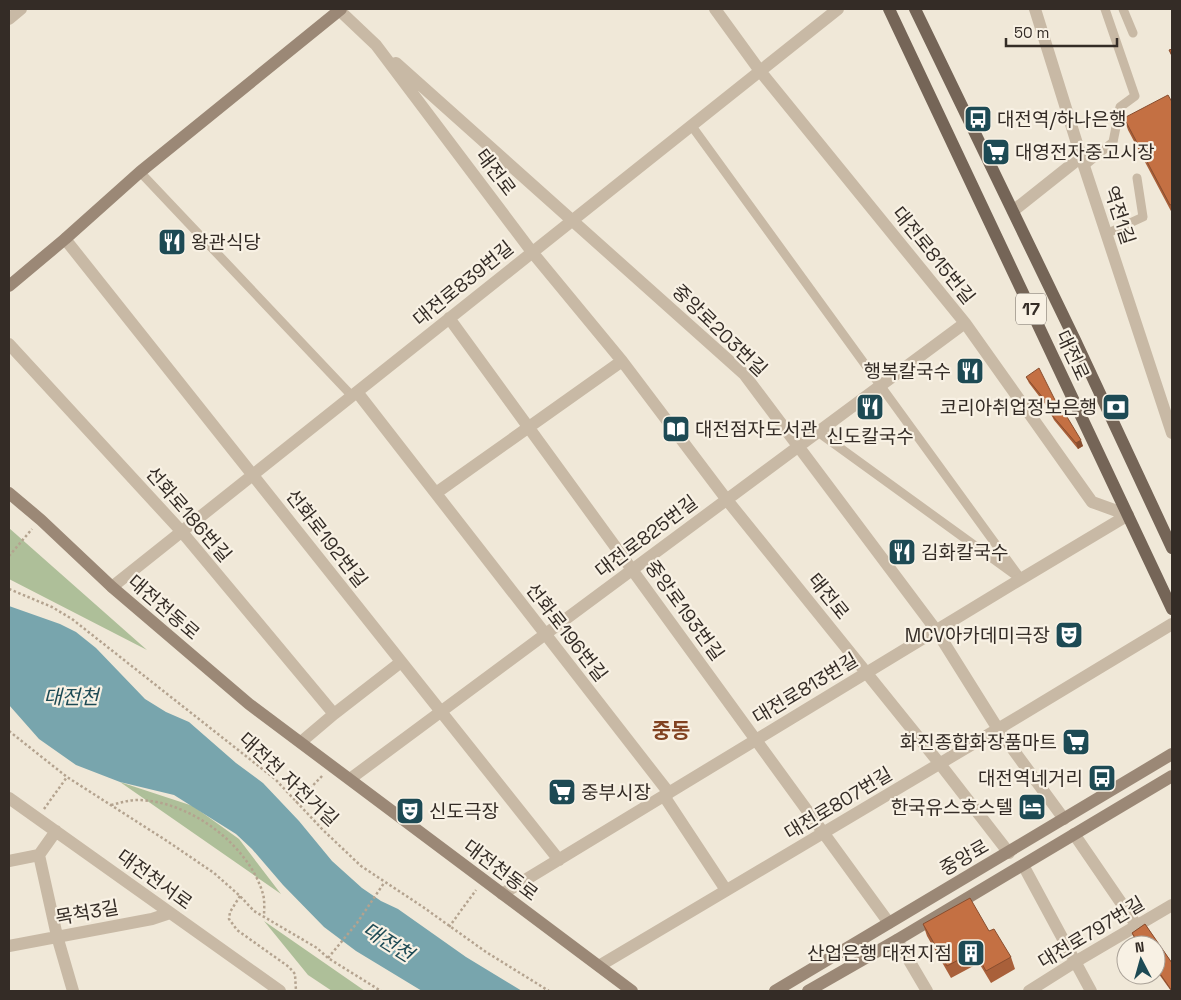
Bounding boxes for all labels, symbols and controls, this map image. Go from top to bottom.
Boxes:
scale bar [1006,15,1117,47]
text: 50 m [1014,23,1049,42]
bus stop icon: 대전역/하나은행 [963,104,993,134]
place label: 대전역/하나은행 [997,107,1126,132]
supermarket icon: 대영전자중고시장 [981,137,1011,167]
place label: 대영전자중고시장 [1015,140,1155,165]
street label: 태전로 [470,144,521,201]
street label: 역전1길 [1098,183,1141,248]
street label: 대전로815번길 [887,201,981,309]
restaurant icon: 왕관식당 [157,227,187,257]
place label: 왕관식당 [191,230,261,255]
street label: 대전로839번길 [408,235,519,332]
street label: 중앙로203번길 [667,279,772,382]
road number: 17 [1016,294,1046,324]
street label: 대전로 [1050,326,1095,384]
restaurant icon: 행복칼국수 [955,356,985,386]
place label: 행복칼국수 [864,359,951,384]
restaurant icon: 신도칼국수 [855,392,885,422]
bank icon: 코리아취업정보은행 [1101,392,1131,422]
place label: 코리아취업정보은행 [940,395,1097,420]
library icon: 대전점자도서관 [661,414,691,444]
place label: 대전점자도서관 [695,417,817,442]
place label: 신도칼국수 [826,424,914,449]
street label: 선화로186번길 [140,461,237,567]
street label: 선화로192번길 [280,484,373,593]
street label: 대전로825번길 [590,490,703,583]
restaurant icon: 김화칼국수 [887,537,917,567]
place label: 김화칼국수 [921,540,1008,565]
street label: 중앙로193번길 [640,555,730,666]
street label: 태전로 [802,568,855,625]
street label: 대전천동로 [122,569,205,645]
street label: 선화로196번길 [520,578,613,687]
theatre icon: MCV아카데미극장 [1054,620,1084,650]
place label: MCV아카데미극장 [905,623,1050,648]
street label: 대전로813번길 [748,647,863,730]
water label: 대전천 [43,684,101,710]
district label: 중동 [652,717,690,744]
street label: 대전천 자전거길 [234,727,344,832]
supermarket icon: 화진종합화장품마트 [1061,727,1091,757]
place label: 화진종합화장품마트 [900,730,1057,755]
street label: 대전로807번길 [780,761,897,846]
bus stop icon: 대전역네거리 [1087,763,1117,793]
place label: 대전역네거리 [978,766,1083,791]
supermarket icon: 중부시장 [547,777,577,807]
place label: 중부시장 [581,780,651,805]
hotel icon: 한국유스호스텔 [1017,792,1047,822]
place label: 한국유스호스텔 [891,795,1013,820]
theatre icon: 신도극장 [395,796,425,826]
place label: 신도극장 [429,799,499,824]
street label: 중앙로 [935,833,993,881]
street label: 대전천동로 [458,834,543,907]
street label: 대전천서로 [112,844,197,915]
street label: 대전로797번길 [1033,891,1149,974]
street label: 목척3길 [53,895,121,930]
water label: 대전천 [358,916,420,969]
north arrow [1116,935,1166,985]
building icon: 산업은행 대전지점 [956,938,986,968]
text: N [1134,938,1145,957]
place label: 산업은행 대전지점 [807,941,952,966]

